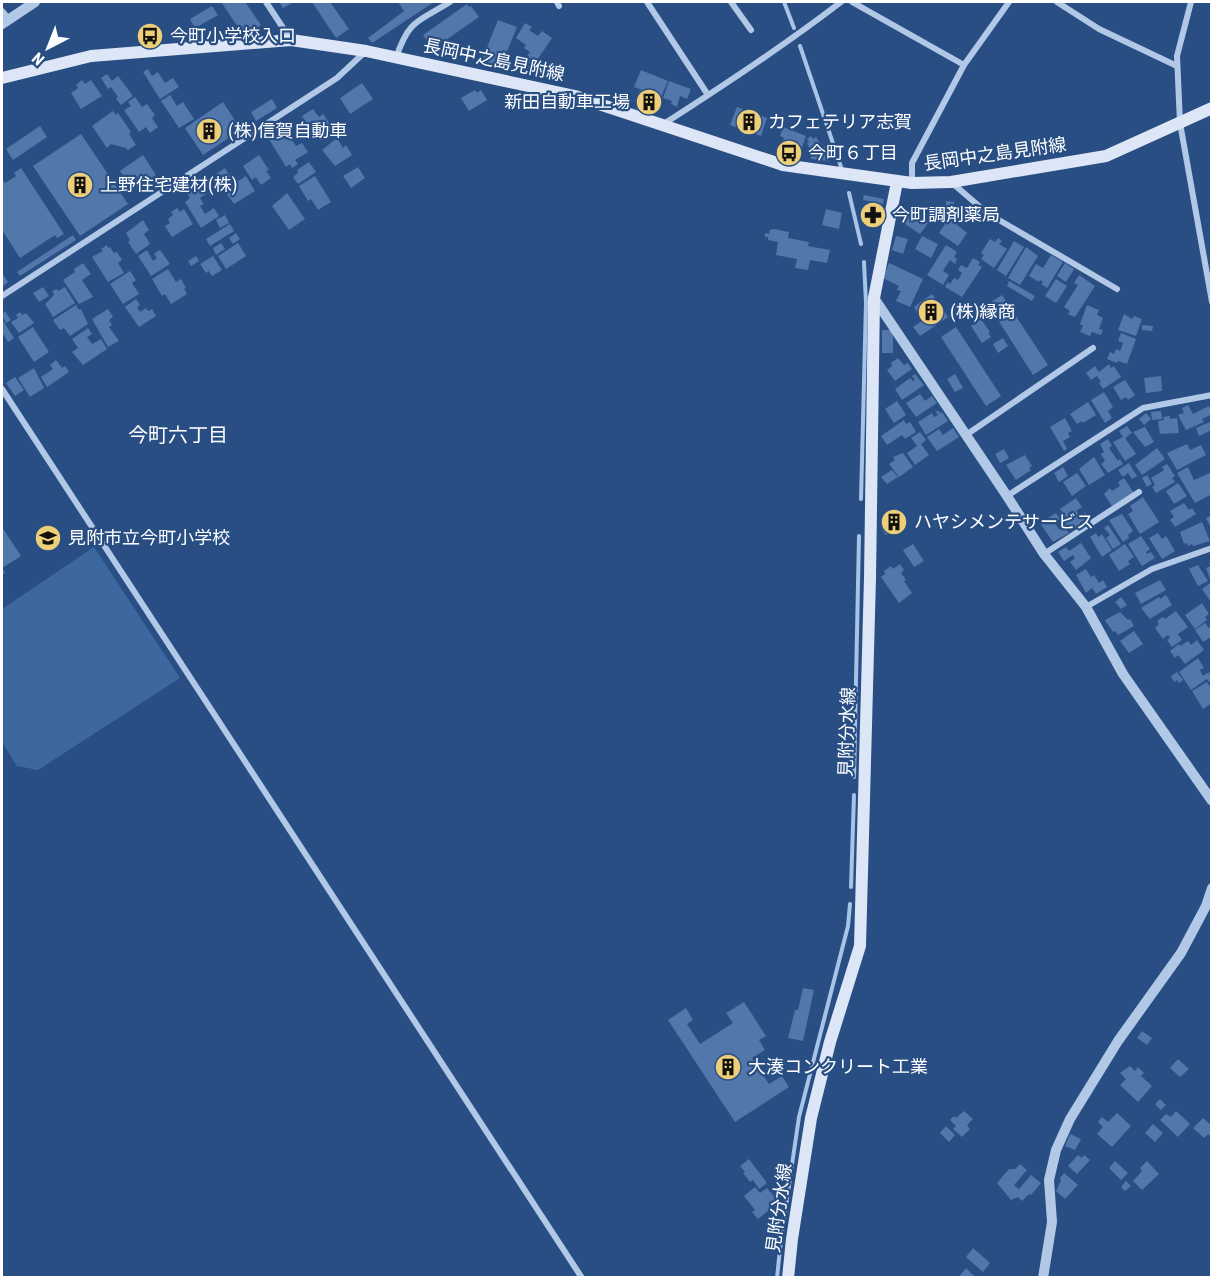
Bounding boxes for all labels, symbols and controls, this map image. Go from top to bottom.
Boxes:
north arrow [18,18,78,78]
bus stop icon: 今町小学校入口 [135,21,165,51]
place label: 今町小学校入口 [170,25,296,46]
street label: 長岡中之島見附線 [421,34,567,85]
text: N [28,48,48,69]
building icon: 新田自動車工場 [634,87,664,117]
place label: 新田自動車工場 [504,91,630,112]
building icon: カフェテリア志賀 [734,107,764,137]
place label: カフェテリア志賀 [768,111,912,132]
building icon: (株)信賀自動車 [194,116,224,146]
place label: (株)信賀自動車 [228,120,347,142]
street label: 長岡中之島見附線 [922,133,1068,174]
bus stop icon: 今町６丁目 [774,138,804,168]
place label: 今町６丁目 [808,142,898,163]
building icon: 上野住宅建材(株) [65,170,95,200]
place label: 上野住宅建材(株) [100,174,237,196]
pharmacy icon: 今町調剤薬局 [858,200,888,230]
place label: 今町調剤薬局 [892,204,1000,225]
building icon: (株)縁商 [916,297,946,327]
place label: (株)縁商 [950,301,1015,323]
district label: 今町六丁目 [128,423,228,447]
building icon: ハヤシメンテサービス [879,507,909,537]
place label: ハヤシメンテサービス [914,511,1094,532]
school or university icon: 見附市立今町小学校 [33,523,63,553]
place label: 見附市立今町小学校 [68,527,230,548]
street label: 見附分水線 [834,687,859,777]
building icon: 大湊コンクリート工業 [713,1052,743,1082]
place label: 大湊コンクリート工業 [748,1056,928,1077]
street label: 見附分水線 [762,1162,795,1254]

